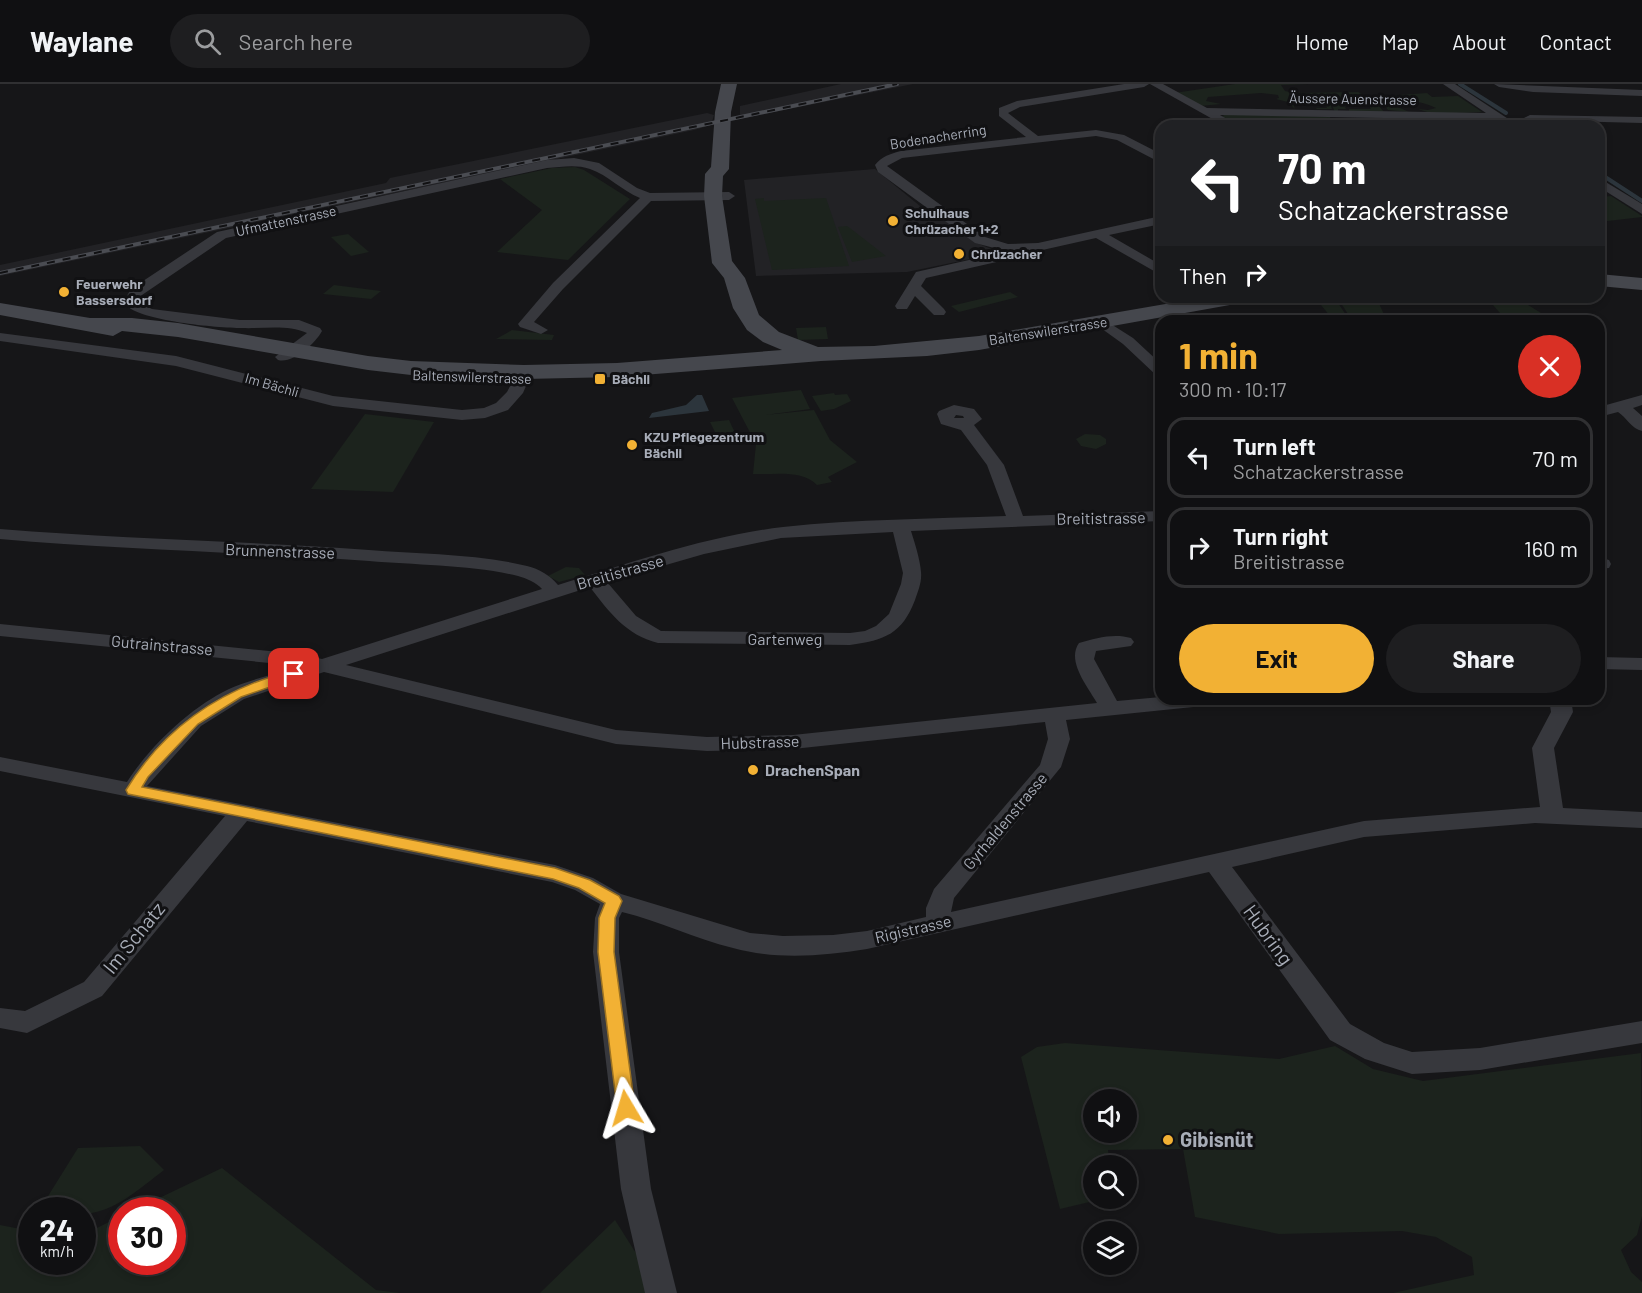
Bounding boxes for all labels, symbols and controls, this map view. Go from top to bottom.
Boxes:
search box [170,14,590,68]
text: Waylane [30,24,134,58]
icon: search [191,25,224,58]
text: Search here [239,28,353,54]
text: Home [1295,29,1349,54]
text: Map [1382,29,1419,54]
text: About [1452,29,1507,54]
text: Contact [1540,29,1612,54]
street label: Äussere Auenstrasse [1289,89,1417,108]
street label: Bodenacherring [889,121,987,153]
text: 70 m [1278,142,1366,192]
icon: left [1179,144,1257,222]
text: Schatzackerstrasse [1278,193,1509,225]
street label: Ufmattenstrasse [234,202,338,239]
place label: Schulhaus Chrüzacher 1+2 [905,204,999,237]
marker: Schulhaus Chrüzacher 1+2 [886,214,900,228]
place label: Chrüzacher [971,245,1043,262]
marker: Chrüzacher [952,247,966,261]
icon: right [1239,258,1272,291]
text: Then [1179,262,1227,288]
place label: Feuerwehr Bassersdorf [76,275,153,308]
marker: Feuerwehr Bassersdorf [57,285,71,299]
street label: Baltenswilerstrasse [988,313,1108,348]
text: 1 min [1179,333,1258,376]
button: close [1518,335,1581,398]
street label: Baltenswilerstrasse [412,366,532,387]
street label: Im Bächli [243,369,301,400]
place label: Bächli [612,370,650,387]
marker: Bächli [593,372,607,386]
text: 300 m · 10:17 [1179,377,1286,401]
place label: KZU Pflegezentrum Bächli [644,428,764,461]
text: Turn left [1233,433,1316,459]
marker: KZU Pflegezentrum Bächli [625,438,639,452]
icon: left [1182,441,1215,474]
text: 70 m [1533,445,1578,471]
text: Schatzackerstrasse [1233,459,1404,483]
street label: Breitistrasse [1056,507,1146,528]
text: Turn right [1233,523,1328,549]
icon: right [1182,531,1215,564]
text: 160 m [1524,535,1578,561]
street label: Brunnenstrasse [225,539,335,562]
text: Breitistrasse [1233,549,1345,573]
street label: Breitistrasse [574,550,665,593]
button: Exit [1179,624,1374,693]
button: Share [1386,624,1581,693]
street label: Gartenweg [748,629,822,648]
street label: Gutrainstrasse [110,631,214,658]
pin [268,648,319,699]
icon: arrive [277,657,310,690]
street label: Hubstrasse [720,731,800,752]
place label: DrachenSpan [765,760,860,779]
marker: DrachenSpan [746,763,760,777]
street label: Gyrhaldenstrasse [959,768,1051,873]
street label: Im Schatz [97,897,169,978]
street label: Hubring [1239,900,1299,969]
street label: Rigistrasse [873,911,953,947]
position arrow [594,1076,658,1140]
map controls [1083,1089,1137,1275]
button: sound [1083,1089,1137,1143]
place label: Gibisnüt [1180,1127,1253,1151]
marker: Gibisnüt [1161,1133,1175,1147]
button: search [1083,1155,1137,1209]
speed limit sign: 30 [108,1197,186,1275]
text: 24 [40,1211,74,1247]
button: layers [1083,1221,1137,1275]
text: km/h [40,1242,74,1260]

